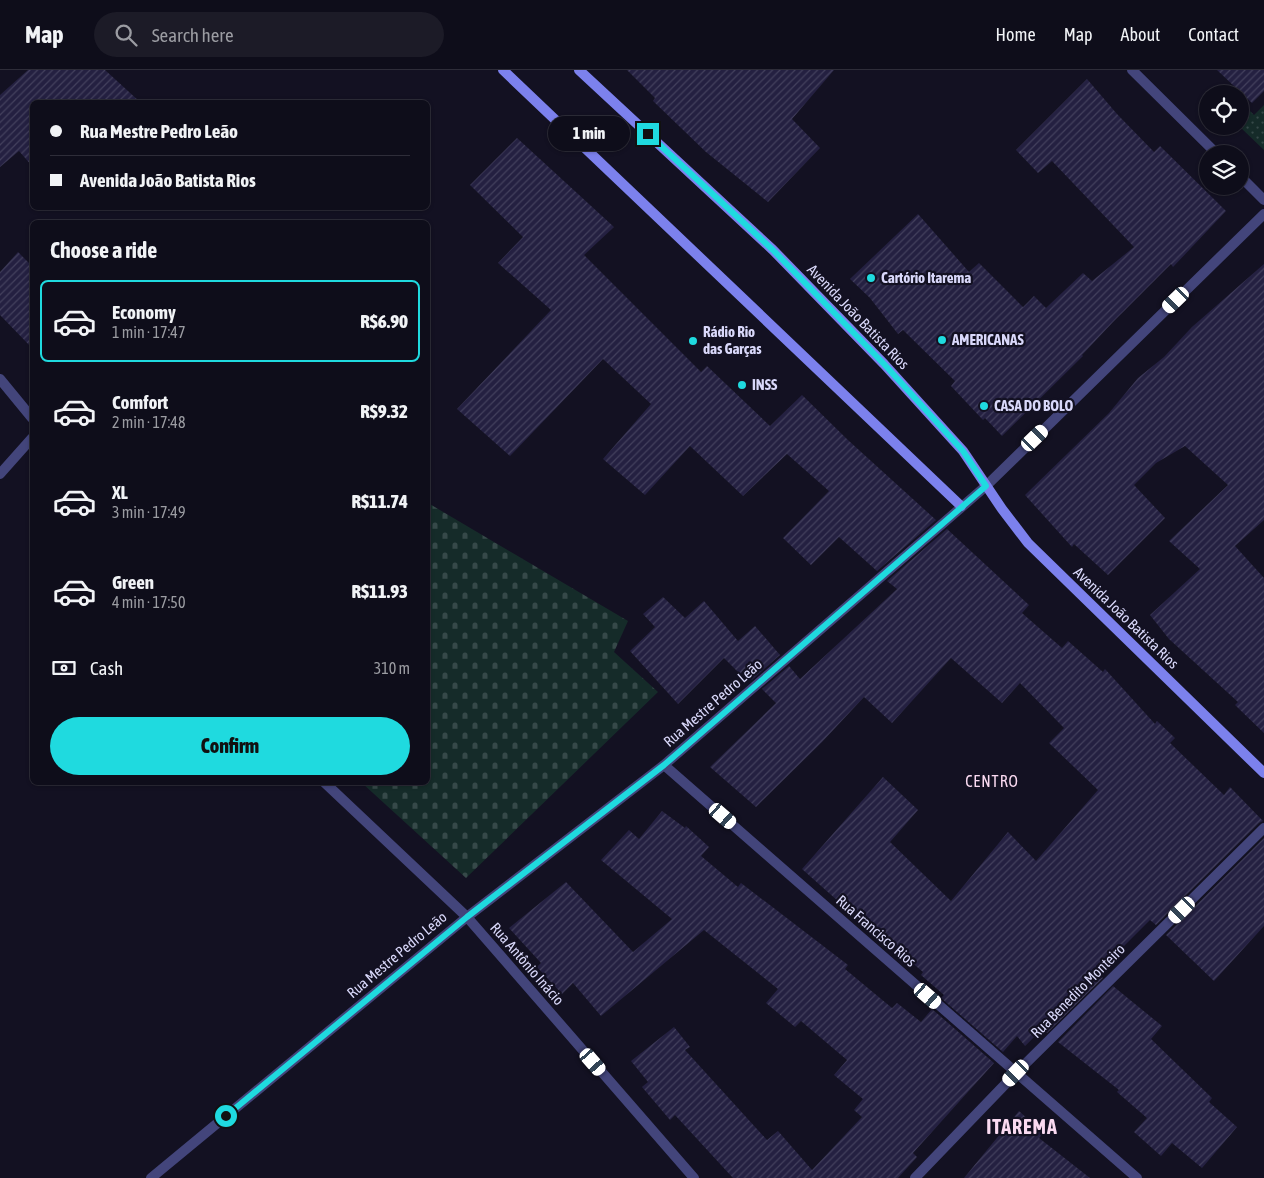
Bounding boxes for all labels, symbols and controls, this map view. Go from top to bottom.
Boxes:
search box [94,12,444,57]
text: Map [25,21,64,48]
icon: search [112,21,140,49]
text: Search here [152,24,234,46]
text: Home [996,24,1036,45]
text: Map [1064,24,1093,45]
text: About [1121,24,1160,45]
text: Contact [1188,24,1239,45]
map controls [1199,85,1249,195]
button: locate [1199,85,1249,135]
callout: 1 min [548,116,630,152]
text: Rua Mestre Pedro Leão [80,120,238,142]
route end [637,123,659,145]
text: 1 min [573,124,605,142]
button: layers [1199,145,1249,195]
text: Avenida João Batista Rios [80,169,256,191]
text: Choose a ride [50,237,157,263]
street label: Avenida João Batista Rios [804,261,913,372]
place label: Cartório Itarema [881,269,971,286]
marker: Cartório Itarema [865,272,877,284]
car [1160,284,1192,316]
icon: car [52,299,97,344]
text: Economy [112,301,176,323]
text: R$6.90 [360,310,408,332]
text: 1 min · 17:47 [112,323,185,341]
place label: Rádio Rio das Garças [703,323,762,357]
place label: AMERICANAS [951,331,1024,348]
marker: AMERICANAS [936,334,948,346]
marker: Rádio Rio das Garças [687,335,699,347]
place label: INSS [752,376,778,393]
marker: INSS [736,379,748,391]
icon: car [52,389,97,434]
text: Comfort [112,391,168,413]
place label: CASA DO BOLO [994,397,1073,414]
text: R$9.32 [360,400,408,422]
marker: CASA DO BOLO [978,400,990,412]
text: 2 min · 17:48 [112,413,185,431]
car [1018,422,1051,454]
icon: car [52,479,97,524]
text: XL [112,481,128,503]
text: R$11.74 [351,490,408,512]
text: 3 min · 17:49 [112,503,185,521]
street label: Avenida João Batista Rios [1071,563,1182,672]
icon: car [52,569,97,614]
text: Green [112,571,154,593]
text: R$11.93 [351,580,408,602]
text: 4 min · 17:50 [112,593,185,611]
icon: cash [50,654,78,682]
street label: Rua Mestre Pedro Leão [660,655,765,750]
text: Cash [90,657,123,679]
text: 310 m [374,659,410,677]
button: Confirm [50,717,410,775]
district label: CENTRO [965,772,1019,790]
car [706,800,739,832]
street label: Rua Francisco Rios [833,891,920,970]
car [1166,894,1197,926]
street label: Rua Mestre Pedro Leão [343,908,450,1001]
street label: Rua Antônio Inácio [487,919,568,1008]
street label: Rua Benedito Monteiro [1027,940,1128,1041]
car [911,980,944,1012]
car [577,1046,608,1078]
car [1000,1057,1031,1089]
route start [215,1105,237,1127]
district label: ITAREMA [986,1115,1058,1138]

